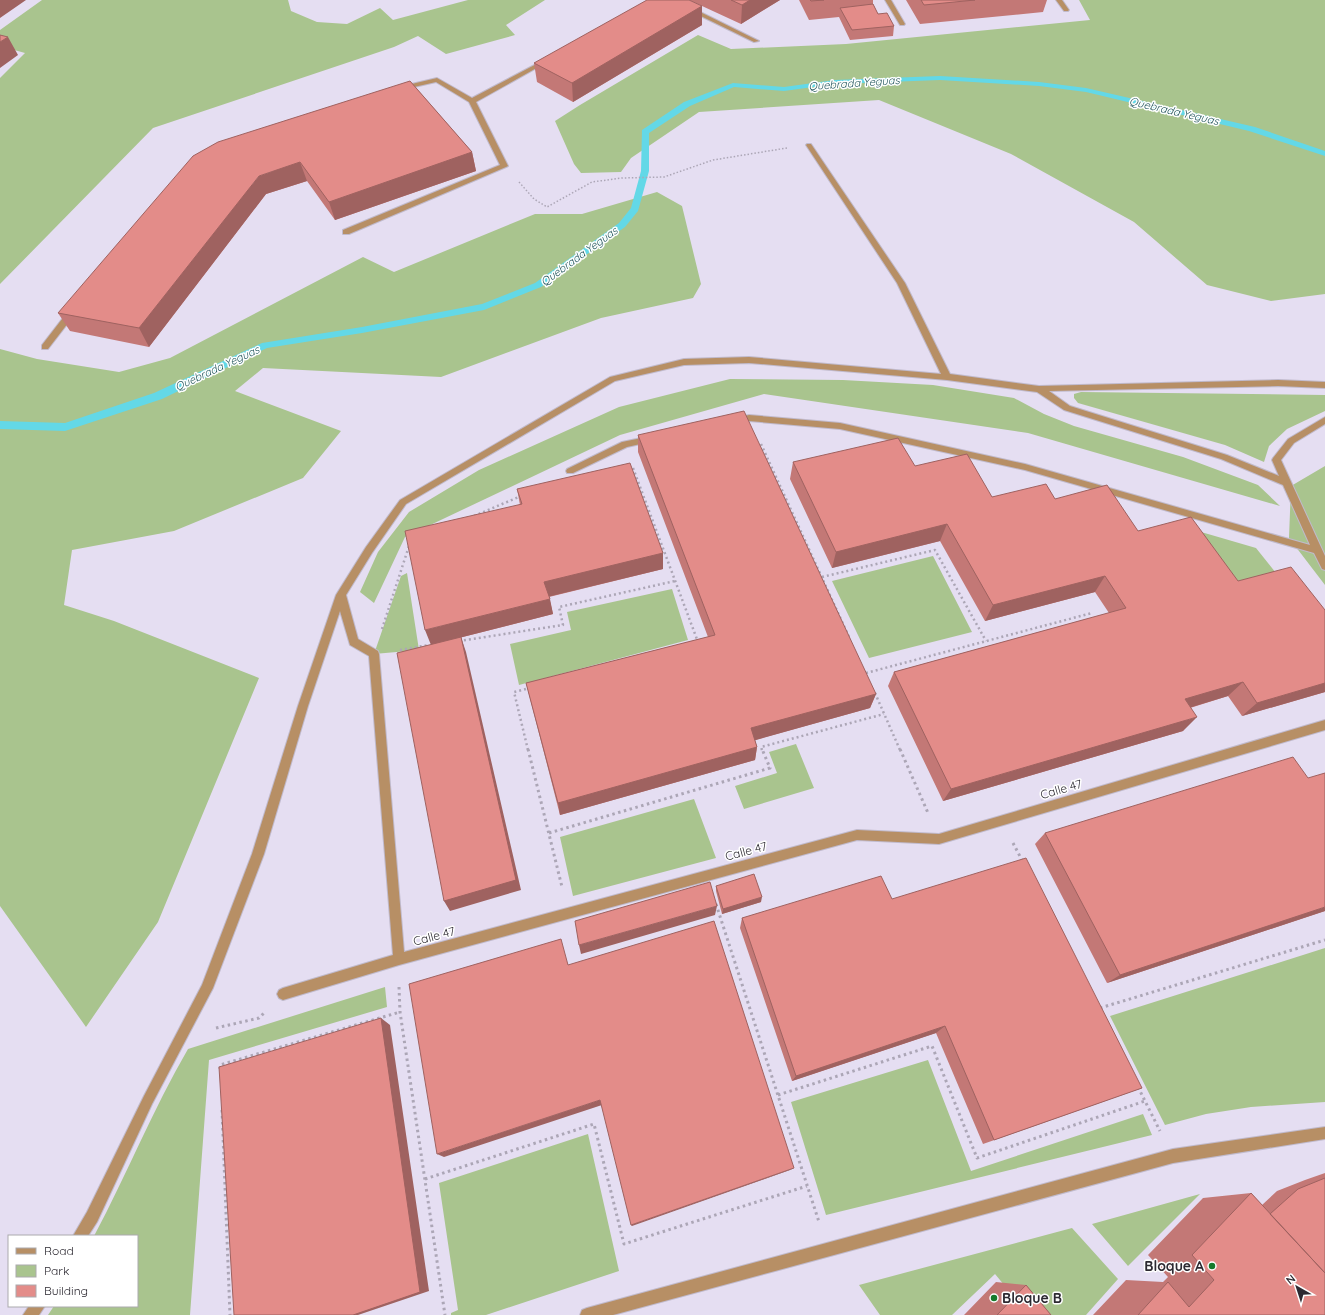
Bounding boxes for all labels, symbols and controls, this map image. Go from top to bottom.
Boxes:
water label: Quebrada Yeguas [808,73,901,93]
water label: Quebrada Yeguas [1128,94,1221,128]
water label: Quebrada Yeguas [538,223,621,289]
water label: Quebrada Yeguas [173,342,262,394]
street label: Calle 47 [1038,776,1084,802]
street label: Calle 47 [723,838,769,864]
street label: Calle 47 [411,923,457,949]
legend [8,1235,138,1307]
text: Road [44,1243,74,1258]
place label: Bloque A [1144,1257,1204,1275]
marker: Bloque A [1207,1261,1217,1271]
text: Park [44,1263,69,1278]
north arrow [1277,1267,1317,1307]
text: N [1283,1271,1298,1287]
text: Building [44,1283,88,1298]
place label: Bloque B [1002,1289,1062,1307]
marker: Bloque B [989,1293,999,1303]

